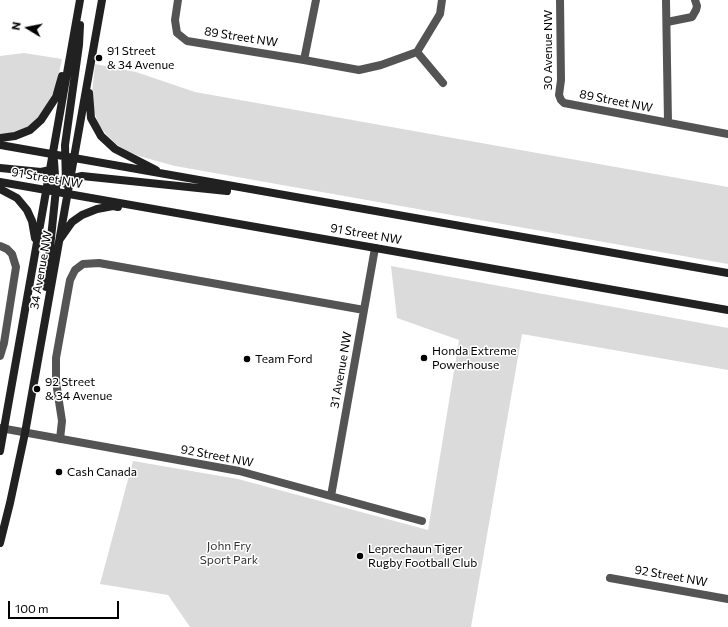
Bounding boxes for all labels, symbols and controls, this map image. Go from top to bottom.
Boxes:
north arrow [8,8,48,48]
street label: 30 Avenue NW [541,10,555,90]
text: N [9,21,23,31]
street label: 89 Street NW [203,24,279,50]
place label: 91 Street & 34 Avenue [107,44,174,72]
marker: 91 Street & 34 Avenue [94,53,104,63]
street label: 89 Street NW [578,87,654,115]
street label: 91 Street NW [10,165,84,191]
street label: 91 Street NW [329,221,403,247]
street label: 34 Avenue NW [27,229,55,311]
street label: 31 Avenue NW [327,330,355,410]
place label: Honda Extreme Powerhouse [432,344,517,372]
place label: Team Ford [255,352,312,366]
marker: Honda Extreme Powerhouse [419,353,429,363]
marker: Team Ford [242,354,252,364]
place label: 92 Street & 34 Avenue [45,375,112,403]
marker: 92 Street & 34 Avenue [32,384,42,394]
street label: 92 Street NW [179,442,255,470]
place label: Cash Canada [67,465,137,479]
marker: Cash Canada [54,467,64,477]
park label: John Fry Sport Park [200,539,258,567]
place label: Leprechaun Tiger Rugby Football Club [368,542,477,570]
marker: Leprechaun Tiger Rugby Football Club [355,551,365,561]
street label: 92 Street NW [633,563,709,589]
scale bar [10,593,121,619]
text: 100 m [15,601,49,615]

